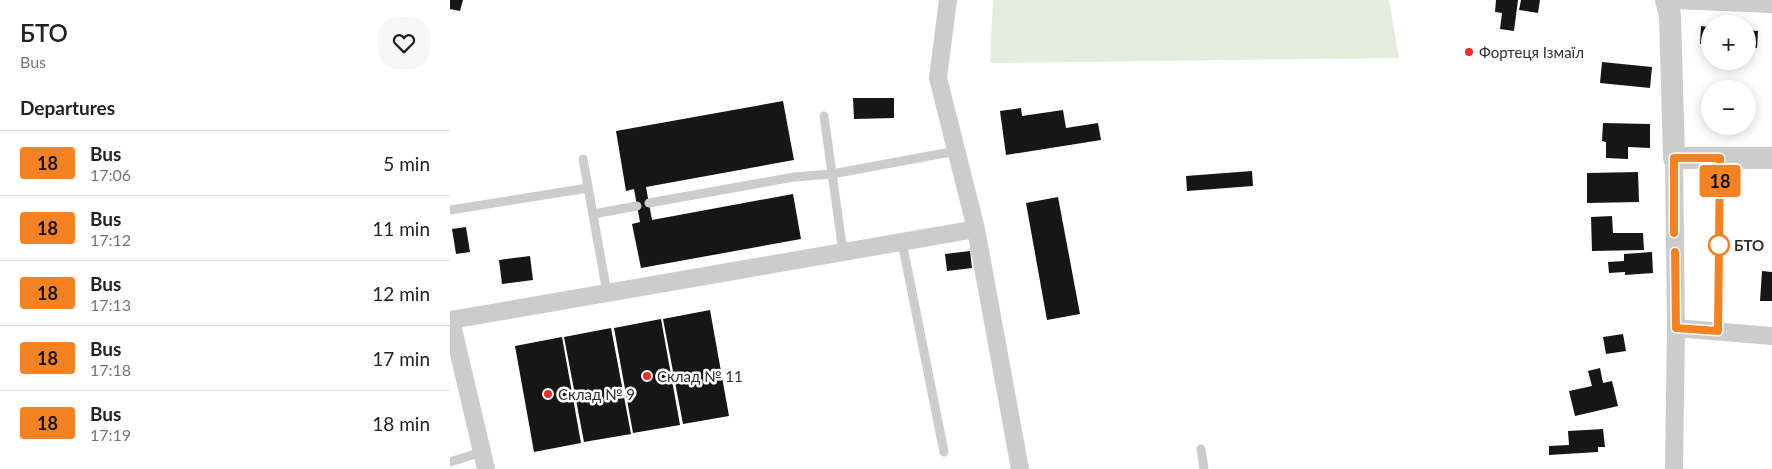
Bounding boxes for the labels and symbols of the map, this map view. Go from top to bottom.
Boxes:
place label: Фортеця Ізмаїл [1479,43,1584,61]
marker: Фортеця Ізмаїл [1463,46,1475,58]
line badge: 18 [1698,165,1742,197]
marker: БТО [1708,234,1730,256]
place label: БТО [1734,236,1764,254]
place label: Склад № 11 [657,367,743,385]
marker: Склад № 11 [641,370,653,382]
place label: Склад № 9 [558,385,635,403]
marker: Склад № 9 [542,388,554,400]

